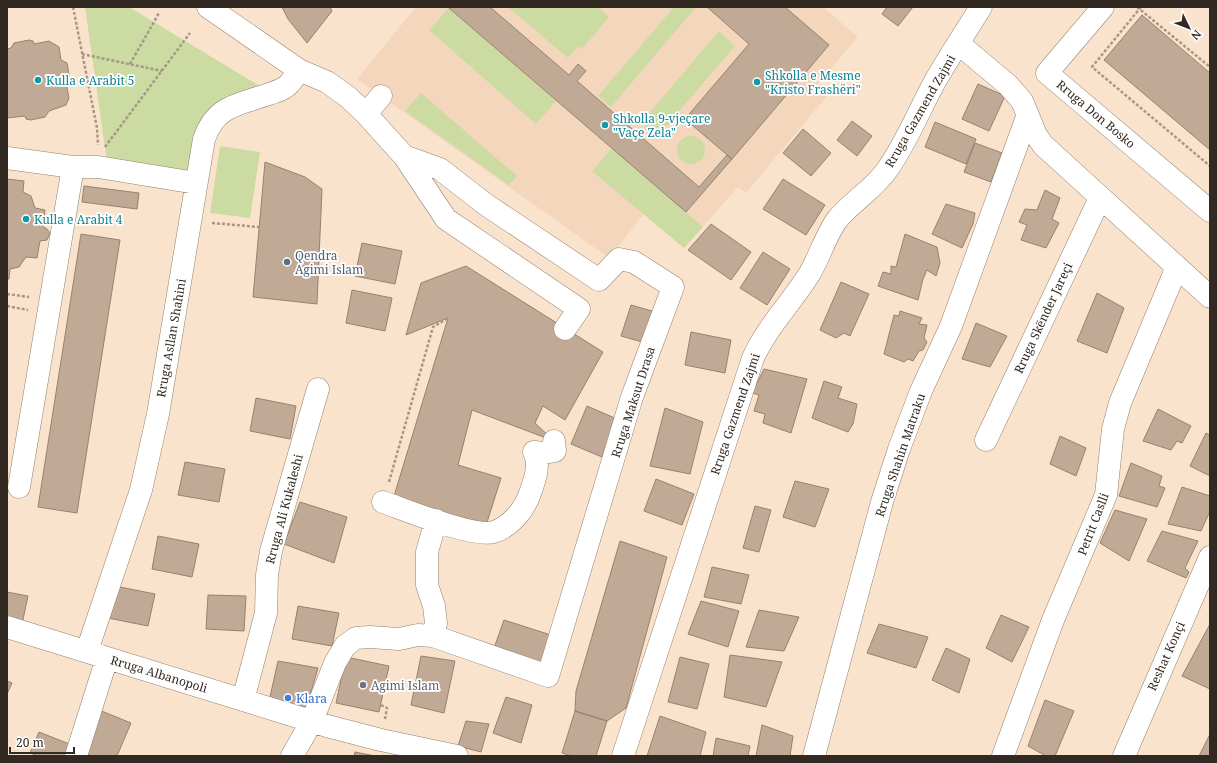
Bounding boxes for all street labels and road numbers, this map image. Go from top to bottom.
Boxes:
street label: Rruga Gazmend Zajmi [881,51,959,170]
street label: Rruga Don Bosko [1053,76,1139,152]
street label: Rruga Skënder Jareçi [1010,260,1076,376]
street label: Rruga Asllan Shahini [152,277,190,399]
street label: Rruga Maksut Drasa [607,344,659,460]
street label: Rruga Gazmend Zajmi [706,351,764,477]
street label: Rruga Shahin Matraku [871,391,929,519]
street label: Rruga Ali Kukaleshi [261,452,307,566]
street label: Petrit Caslli [1073,490,1113,558]
street label: Reshat Konçi [1143,619,1189,693]
street label: Rruga Albanopoli [109,651,210,697]

